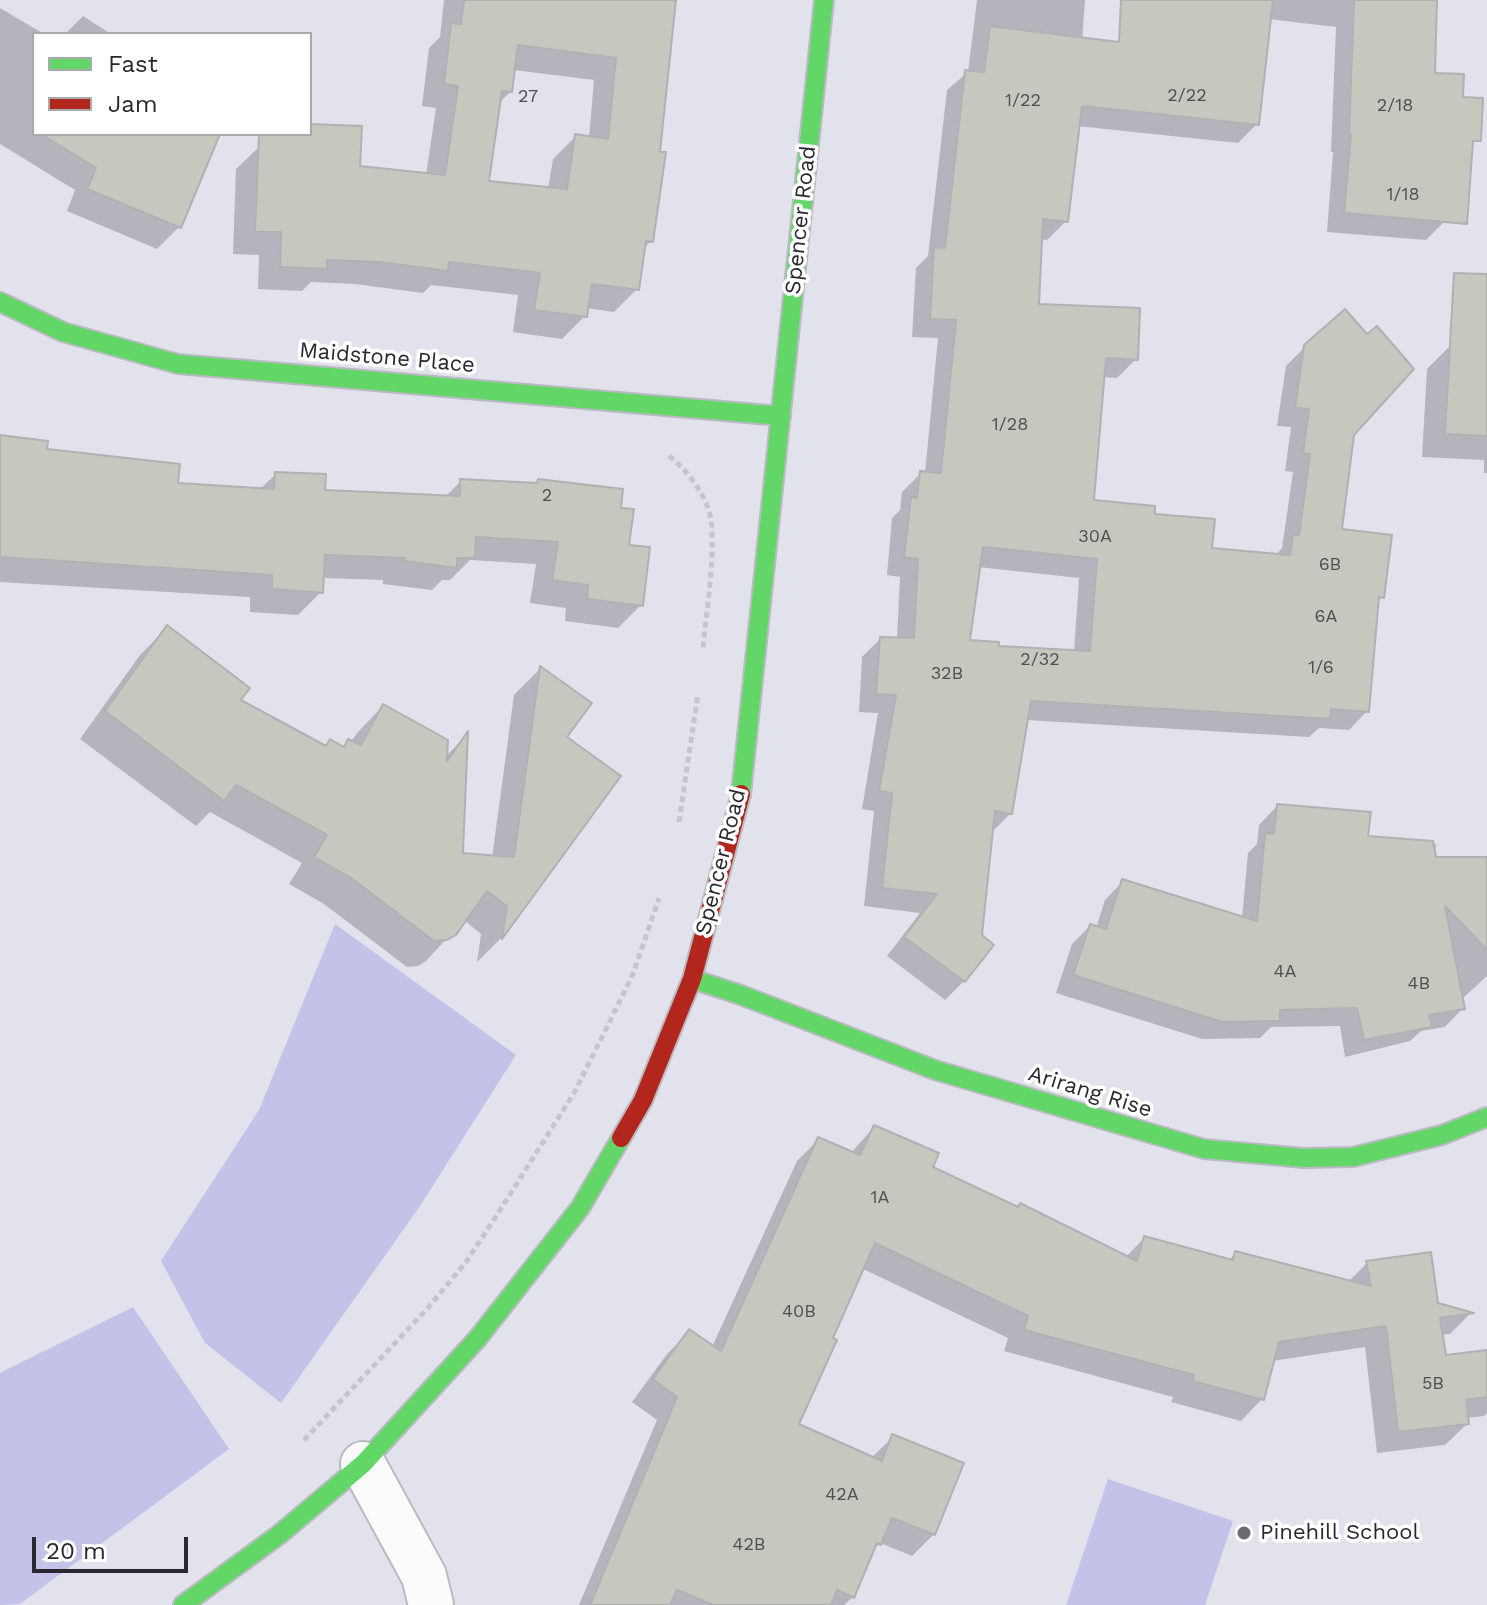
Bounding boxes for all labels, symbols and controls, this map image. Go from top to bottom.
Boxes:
legend [32,32,312,136]
text: Fast [108,50,158,78]
house number: 2/22 [1167,85,1207,107]
house number: 27 [518,86,538,108]
text: Jam [108,90,158,118]
house number: 1/22 [1005,90,1041,112]
house number: 2/18 [1377,95,1413,117]
street label: Spencer Road [780,144,822,296]
house number: 1/18 [1387,184,1419,206]
street label: Maidstone Place [298,337,476,379]
house number: 1/28 [992,414,1028,436]
house number: 2 [542,485,552,507]
house number: 30A [1078,526,1112,548]
house number: 6B [1319,554,1341,576]
house number: 6A [1315,606,1337,628]
house number: 2/32 [1020,649,1060,671]
house number: 1/6 [1308,657,1334,679]
house number: 32B [931,663,963,685]
street label: Spencer Road [690,786,752,938]
house number: 4A [1274,961,1296,983]
house number: 4B [1408,973,1430,995]
street label: Arirang Rise [1025,1061,1155,1123]
house number: 1A [871,1187,889,1209]
house number: 40B [782,1301,816,1323]
house number: 5B [1422,1373,1444,1395]
house number: 42A [825,1484,859,1506]
place label: Pinehill School [1260,1520,1419,1546]
scale bar [36,1521,192,1571]
marker: Pinehill School [1235,1524,1253,1542]
house number: 42B [732,1534,766,1556]
text: 20 m [46,1537,106,1565]

